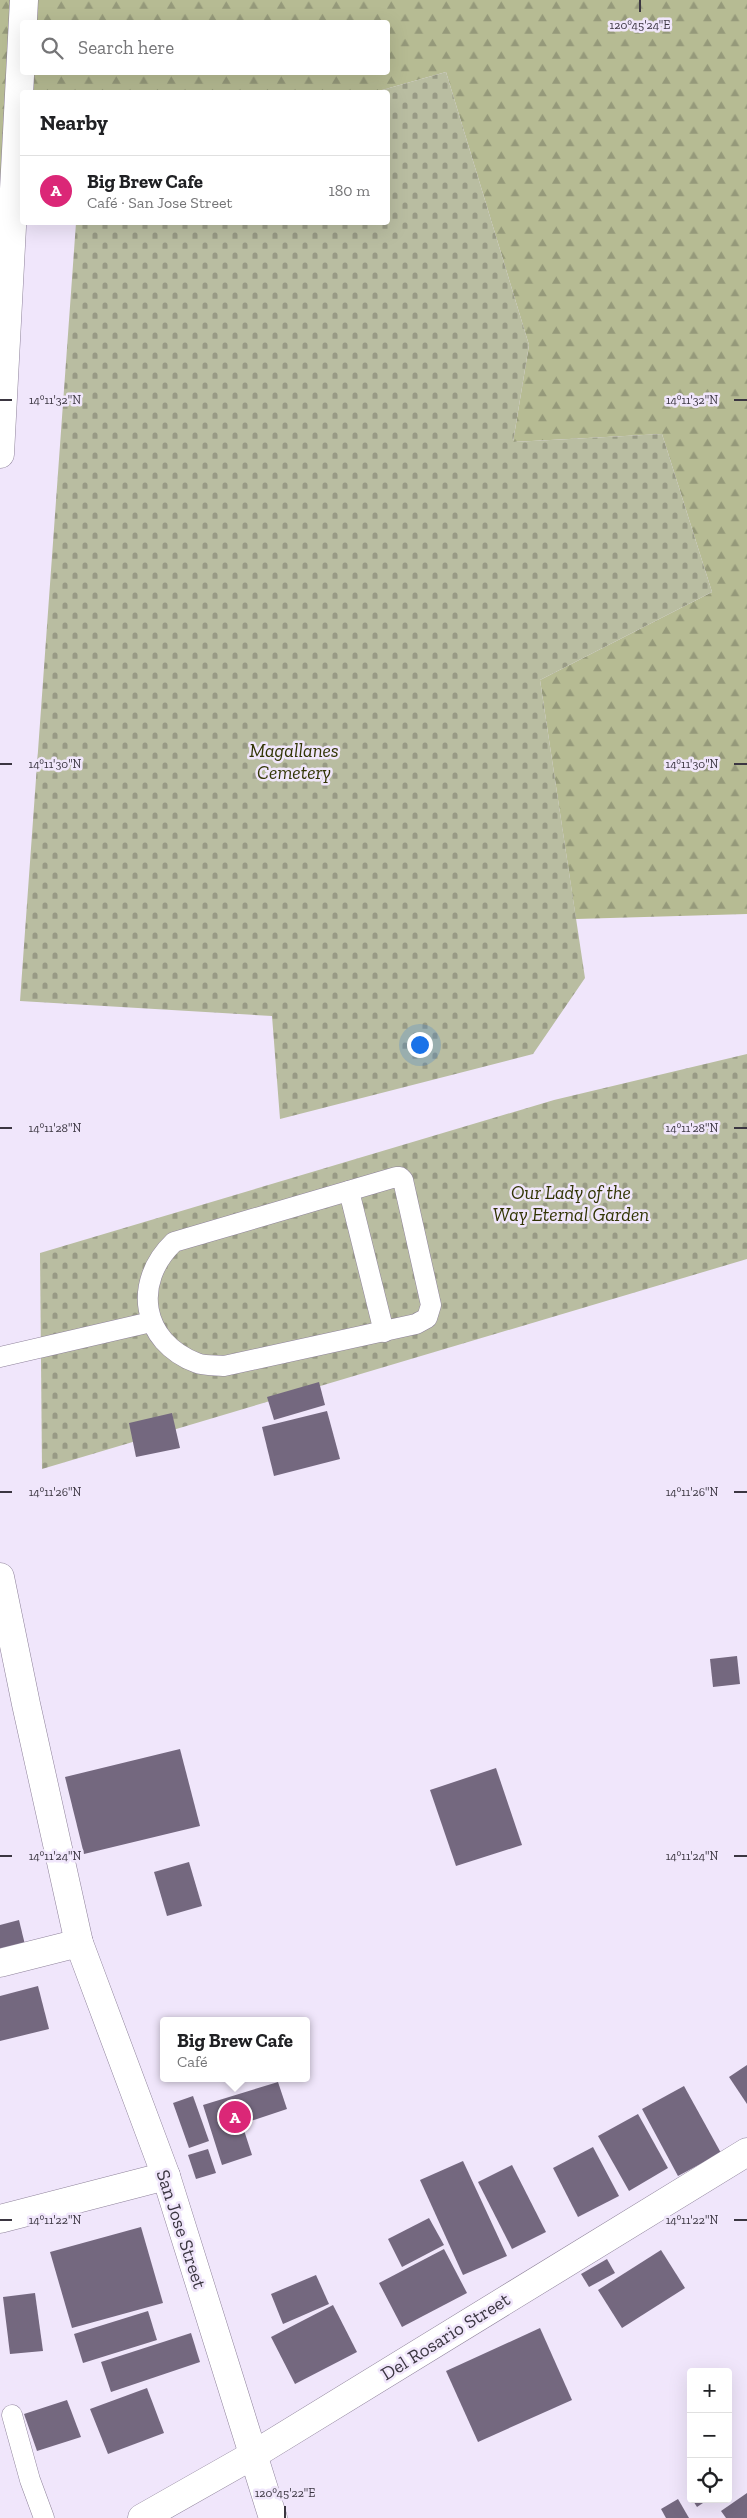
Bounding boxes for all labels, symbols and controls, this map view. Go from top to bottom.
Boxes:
text: 120°45'24"E [610,18,670,32]
search box [20,20,390,75]
icon: search [38,34,66,62]
text: Search here [78,36,174,59]
text: Nearby [40,110,108,135]
text: Big Brew Cafe [87,170,203,193]
text: A [51,181,62,200]
text: 180 m [329,181,370,200]
text: Café · San Jose Street [87,193,233,212]
text: 14°11'32"N [29,393,81,407]
text: 14°11'32"N [666,393,718,407]
park label: Magallanes Cemetery [249,739,339,784]
text: 14°11'30"N [29,757,82,771]
text: 14°11'30"N [666,757,719,771]
your location [407,1032,433,1058]
text: 14°11'28"N [29,1121,82,1135]
text: 14°11'28"N [666,1121,719,1135]
park label: Our Lady of the Way Eternal Garden [493,1181,649,1226]
text: 14°11'26"N [29,1485,81,1499]
text: 14°11'26"N [666,1485,718,1499]
text: 14°11'24"N [29,1849,81,1863]
text: 14°11'24"N [666,1849,718,1863]
popup [160,2017,310,2082]
text: Big Brew Cafe [177,2029,293,2052]
text: Café [177,2052,208,2071]
pin: A [219,2098,251,2136]
street label: San Jose Street [151,2167,212,2292]
text: 14°11'22"N [29,2213,81,2227]
text: 14°11'22"N [666,2213,718,2227]
street label: Del Rosario Street [376,2287,514,2385]
map controls [687,2368,732,2503]
button: + [687,2368,732,2413]
button: − [687,2413,732,2458]
button: locate [687,2458,732,2503]
text: 120°45'22"E [255,2486,315,2500]

